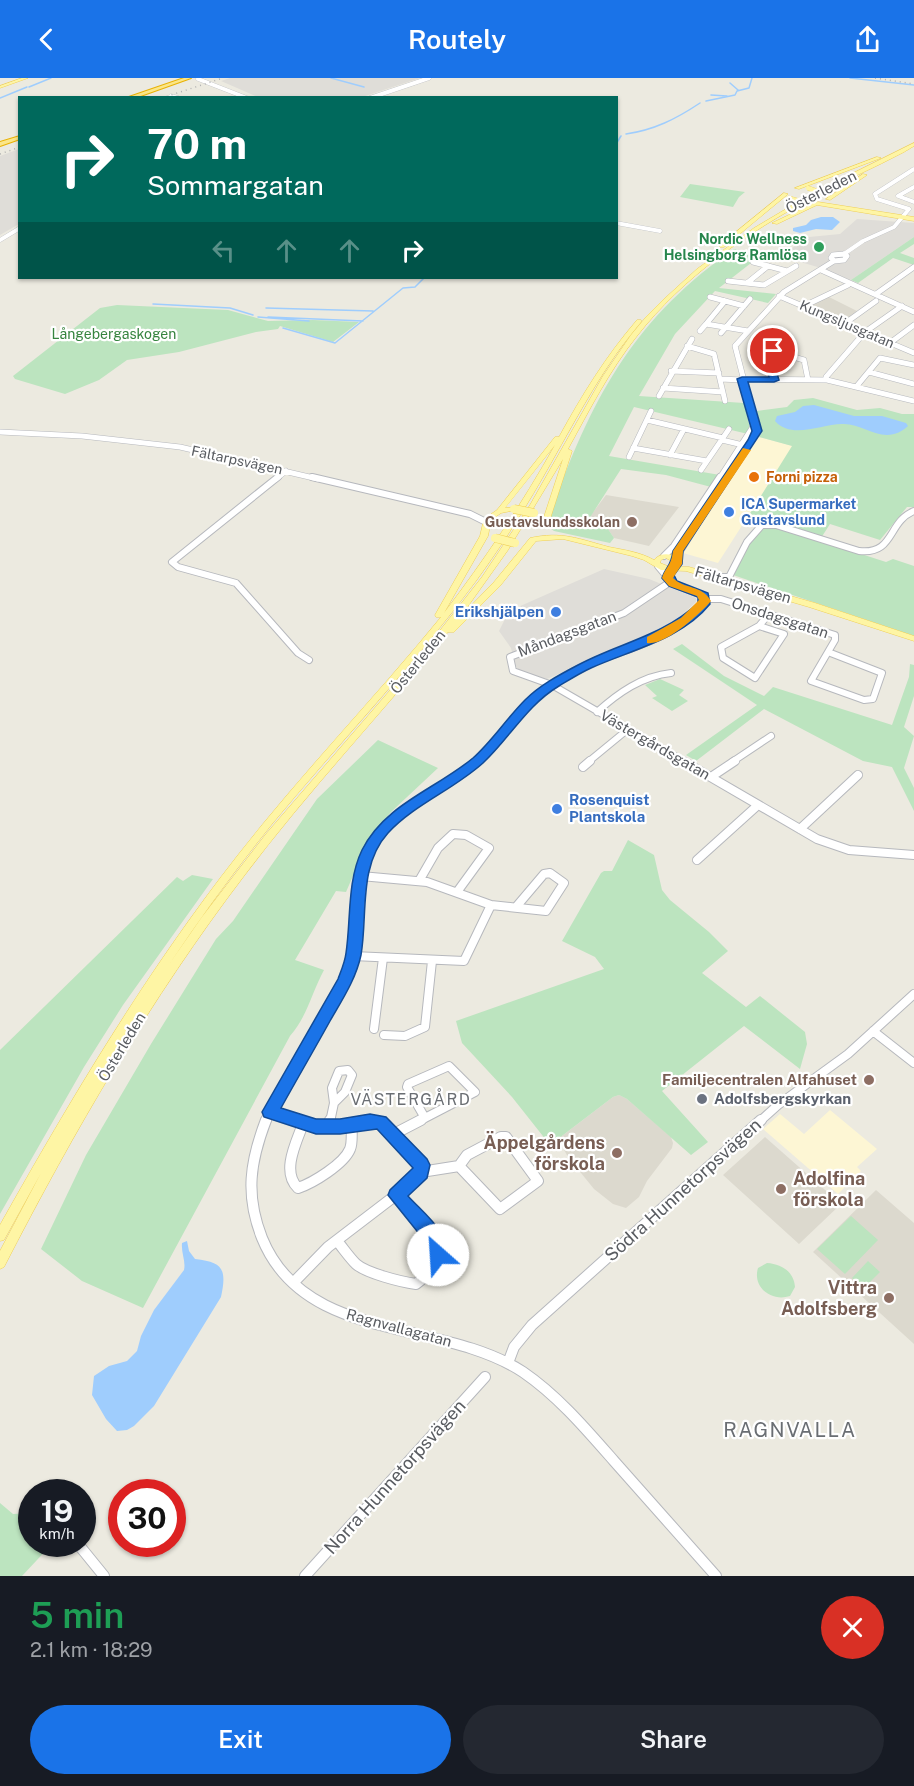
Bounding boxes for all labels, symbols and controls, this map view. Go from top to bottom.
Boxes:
icon: back [30,23,63,56]
text: Routely [408,23,506,55]
icon: share [851,23,884,56]
text: 70 m [147,119,247,168]
icon: right [48,120,126,198]
street label: Österleden [782,166,859,217]
text: Sommargatan [147,169,324,201]
place label: Nordic Wellness Helsingborg Ramlösa [664,231,807,263]
icon: left [207,234,240,267]
icon: ahead [270,234,303,267]
icon: ahead [333,234,366,267]
icon: right [396,234,429,267]
marker: Nordic Wellness Helsingborg Ramlösa [812,240,826,254]
street label: Kungsljusgatan [797,297,897,351]
pin [747,325,798,376]
park label: Långebergaskogen [52,326,176,342]
icon: arrive [756,334,789,367]
street label: Fältarpsvägen [190,443,284,477]
place label: Forni pizza [766,469,838,485]
marker: Forni pizza [747,470,761,484]
place label: ICA Supermarket Gustavslund [741,496,857,528]
marker: ICA Supermarket Gustavslund [722,505,736,519]
place label: Gustavslundsskolan [485,514,620,530]
marker: Gustavslundsskolan [625,515,639,529]
street label: Fältarpsvägen [693,563,793,606]
street label: Onsdagsgatan [730,594,831,641]
place label: Erikshjälpen [455,603,544,620]
marker: Erikshjälpen [549,605,563,619]
street label: Måndagsgatan [515,607,618,660]
street label: Österleden [386,626,448,697]
street label: Västergårdsgatan [597,706,713,783]
place label: Rosenquist Plantskola [569,791,649,825]
marker: Rosenquist Plantskola [550,802,564,816]
street label: Österleden [94,1009,149,1084]
place label: Familjecentralen Alfahuset [662,1071,857,1088]
marker: Familjecentralen Alfahuset [862,1073,876,1087]
district label: VÄSTERGÅRD [351,1088,471,1109]
place label: Adolfsbergskyrkan [714,1090,851,1107]
marker: Adolfsbergskyrkan [695,1092,709,1106]
street label: Södra Hunnetorpsvägen [600,1114,765,1265]
place label: Äppelgårdens förskola [484,1131,605,1174]
marker: Äppelgårdens förskola [610,1146,624,1160]
place label: Adolfina förskola [793,1168,865,1210]
marker: Adolfina förskola [774,1182,788,1196]
position arrow [406,1223,470,1287]
place label: Vittra Adolfsberg [781,1277,877,1319]
marker: Vittra Adolfsberg [882,1291,896,1305]
street label: Ragnvallagatan [344,1305,454,1350]
street label: Norra Hunnetorpsvägen [320,1395,470,1558]
district label: RAGNVALLA [723,1418,857,1442]
speed limit sign: 30 [108,1479,186,1557]
text: 19 [41,1493,73,1529]
text: km/h [39,1525,75,1542]
text: 5 min [30,1594,124,1636]
button: close [821,1596,884,1659]
text: 2.1 km · 18:29 [30,1638,153,1662]
button: Exit [30,1705,451,1774]
button: Share [463,1705,884,1774]

